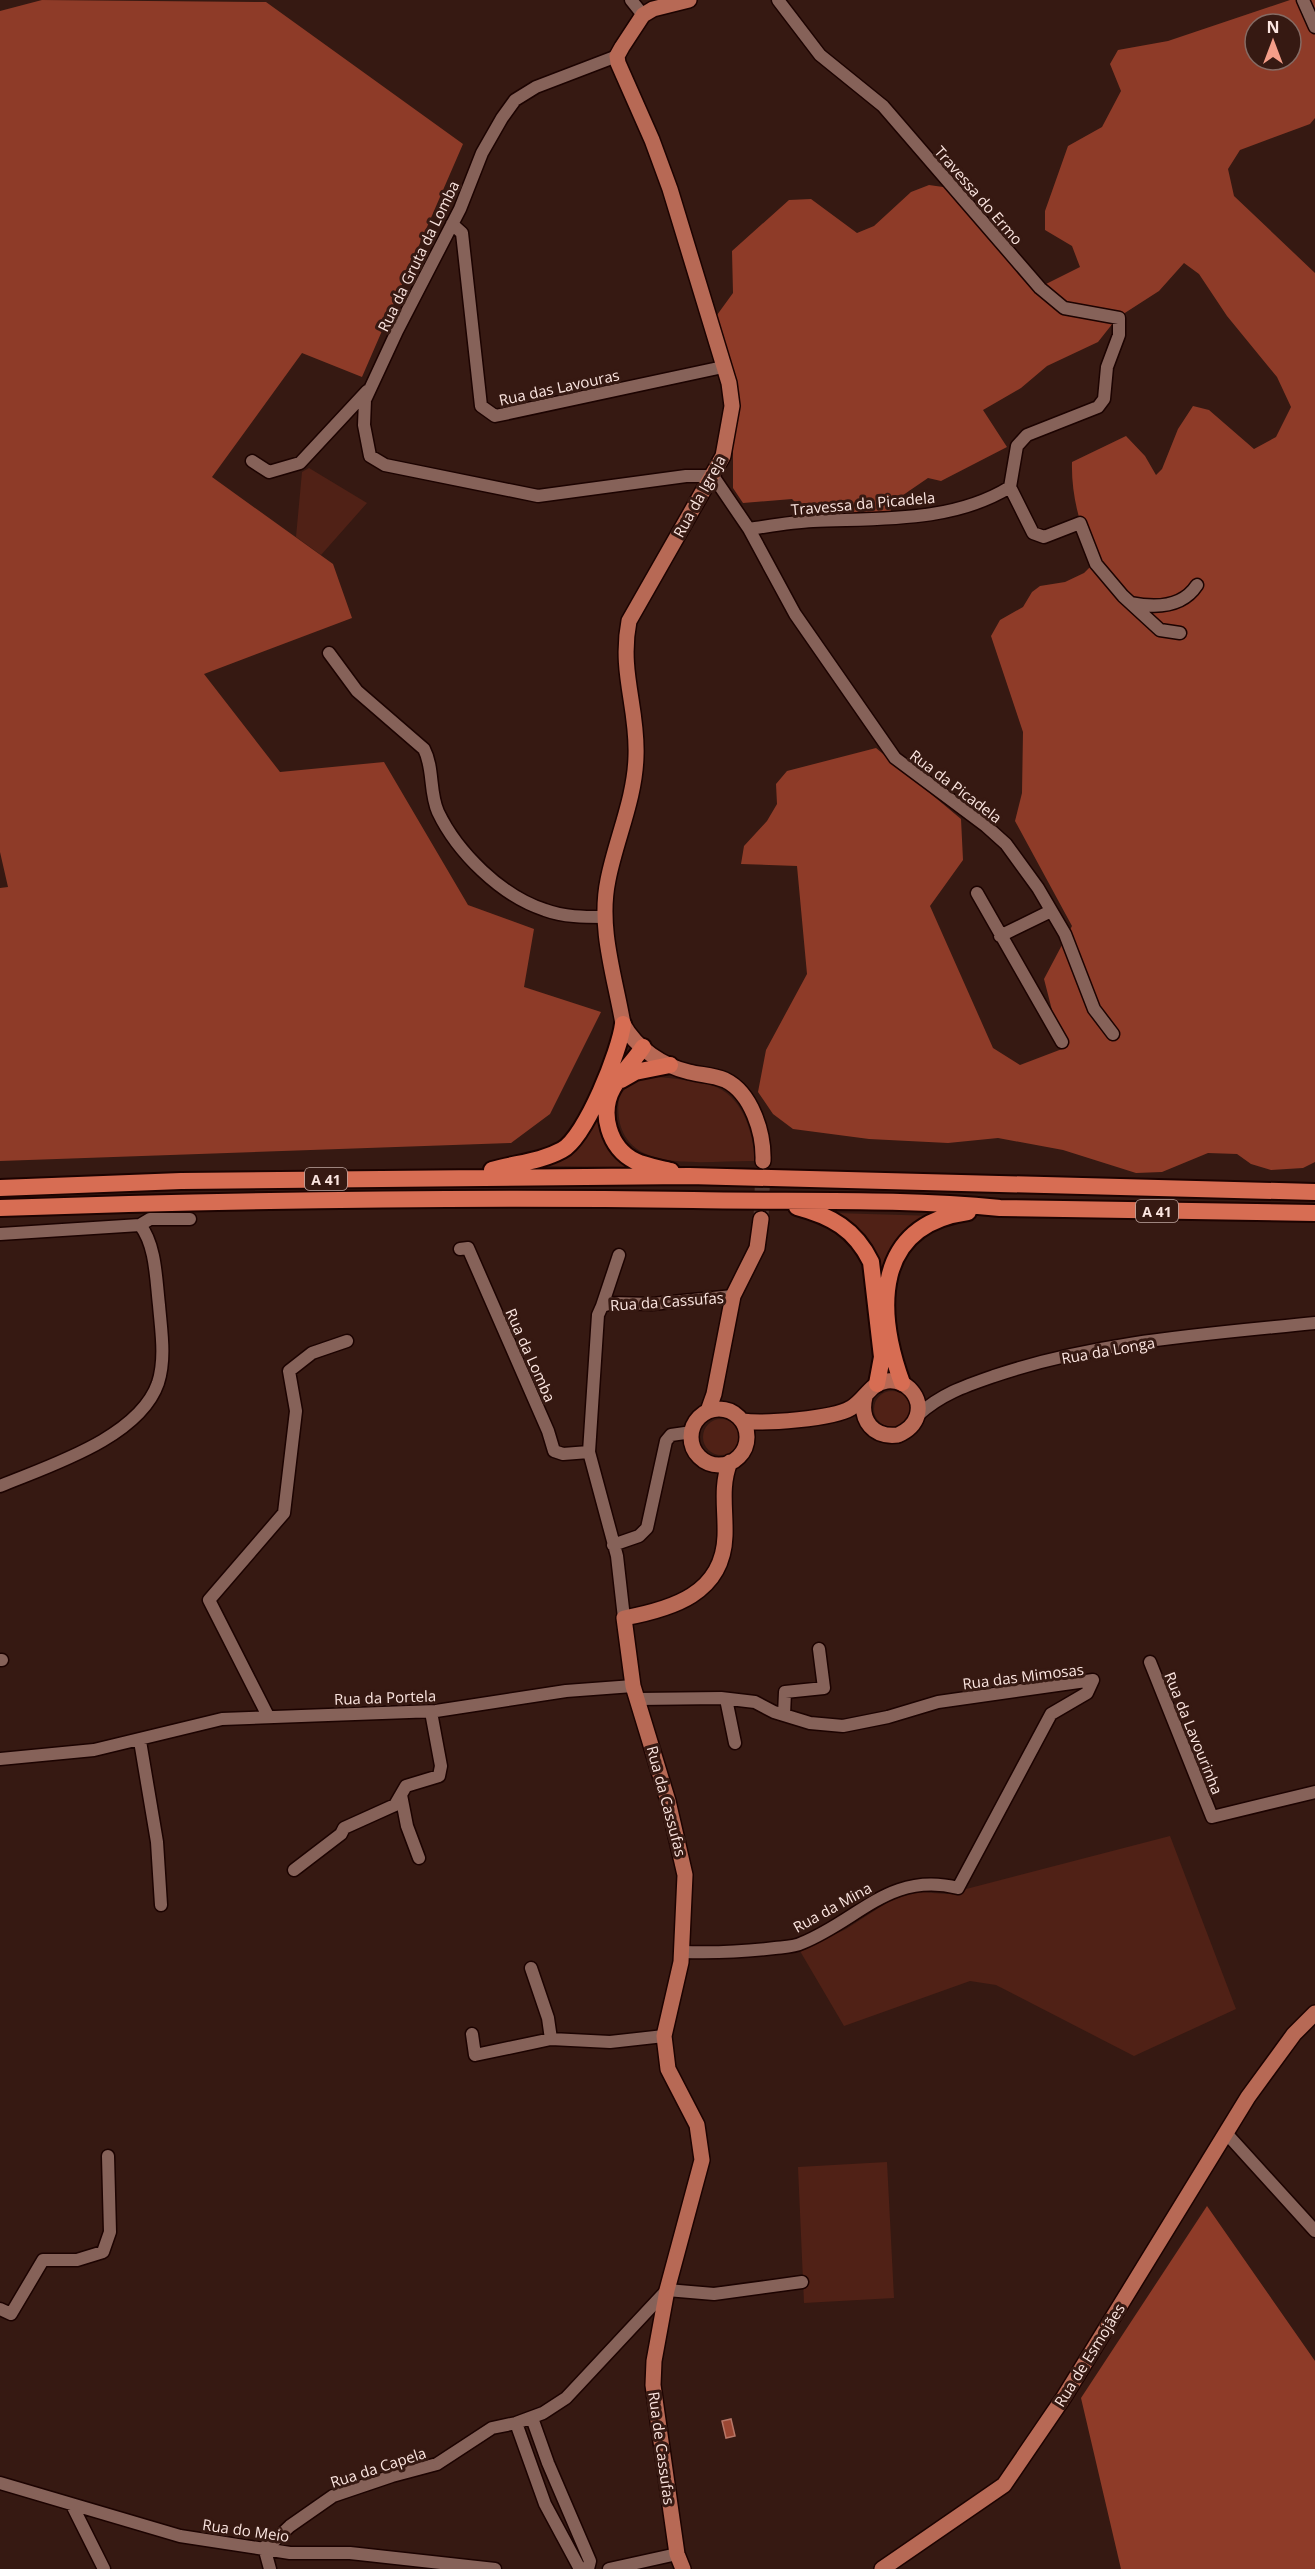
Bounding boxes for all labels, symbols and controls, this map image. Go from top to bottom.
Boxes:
north arrow [1243,12,1303,72]
text: N [1266,16,1280,38]
street label: Travessa do Ermo [931,141,1027,249]
street label: Rua da Gruta da Lomba [373,177,463,335]
street label: Rua das Lavouras [497,364,621,410]
street label: Rua da Igreja [668,451,730,541]
street label: Travessa da Picadela [790,487,936,519]
street label: Rua da Picadela [906,745,1006,827]
road number: A 41 [305,1168,347,1190]
road number: A 41 [1136,1200,1178,1222]
street label: Rua da Cassufas [609,1287,725,1315]
street label: Rua da Lomba [501,1305,561,1405]
street label: Rua da Longa [1060,1332,1156,1368]
street label: Rua das Mimosas [961,1659,1085,1693]
street label: Rua da Lavourinha [1160,1669,1228,1797]
street label: Rua da Portela [334,1685,436,1709]
street label: Rua da Cassufas [643,1743,691,1859]
street label: Rua da Mina [789,1877,875,1937]
street label: Rua de Esmojães [1049,2300,1129,2410]
street label: Rua de Cassufas [644,2390,680,2506]
street label: Rua da Capela [328,2442,428,2492]
street label: Rua do Meio [201,2514,291,2546]

